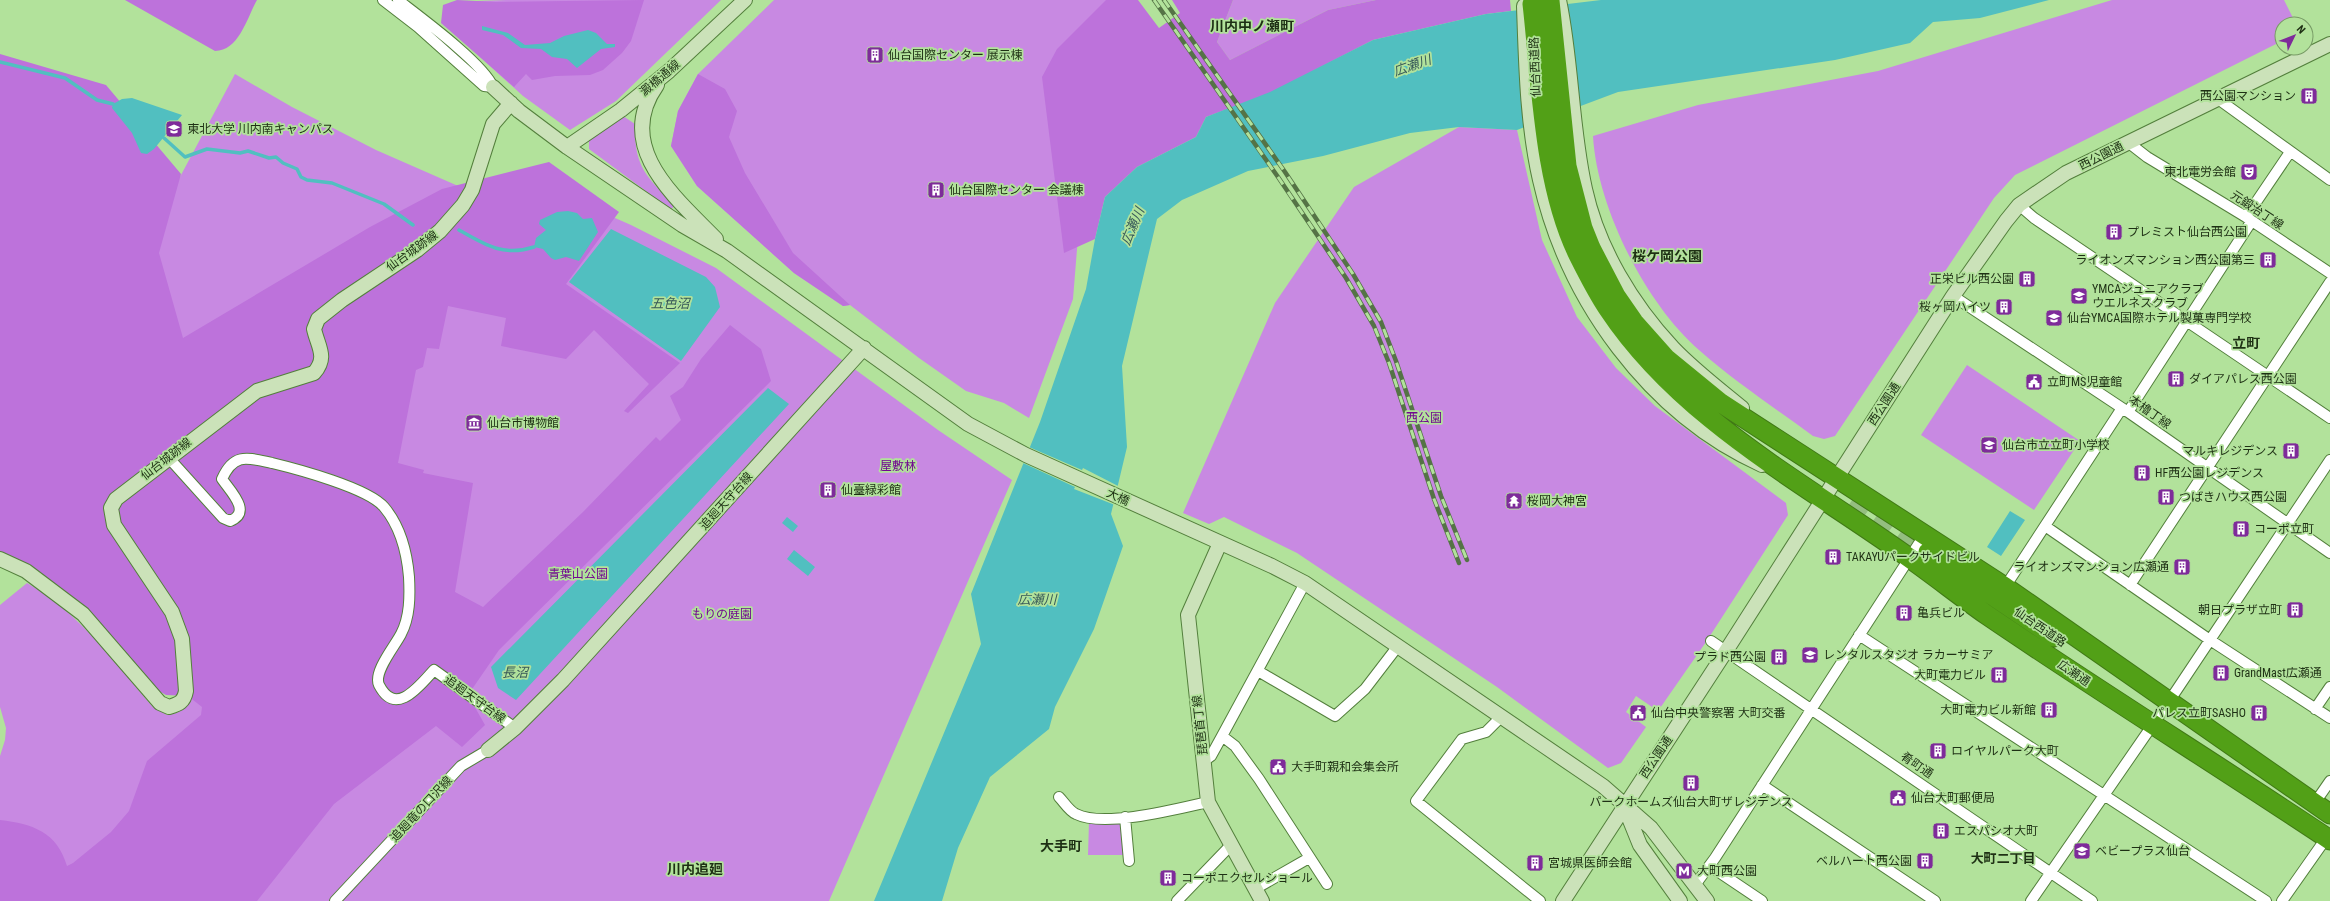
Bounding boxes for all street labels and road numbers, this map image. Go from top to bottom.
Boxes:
street label: 仙台西道路 [1527,37,1543,97]
street label: 澱橋通線 [637,57,683,99]
street label: 西公園通 [2076,139,2126,173]
street label: 元鍛治丁線 [2228,188,2286,232]
street label: 仙台城跡線 [384,228,440,274]
street label: 西公園通 [1865,380,1903,428]
street label: 本櫓丁線 [2126,392,2174,432]
street label: 仙台城跡線 [138,435,194,483]
street label: 追廻天守台線 [697,470,755,532]
street label: 大橋 [1104,486,1132,508]
street label: 仙台西道路 [2011,604,2069,650]
street label: 広瀬通 [2055,657,2093,689]
street label: 追廻天守台線 [442,672,508,726]
street label: 琵琶首丁線 [1190,694,1210,756]
street label: 西公園通 [1637,733,1675,781]
street label: 肴町通 [1898,749,1936,781]
street label: 追廻竜の口沢線 [387,774,455,844]

